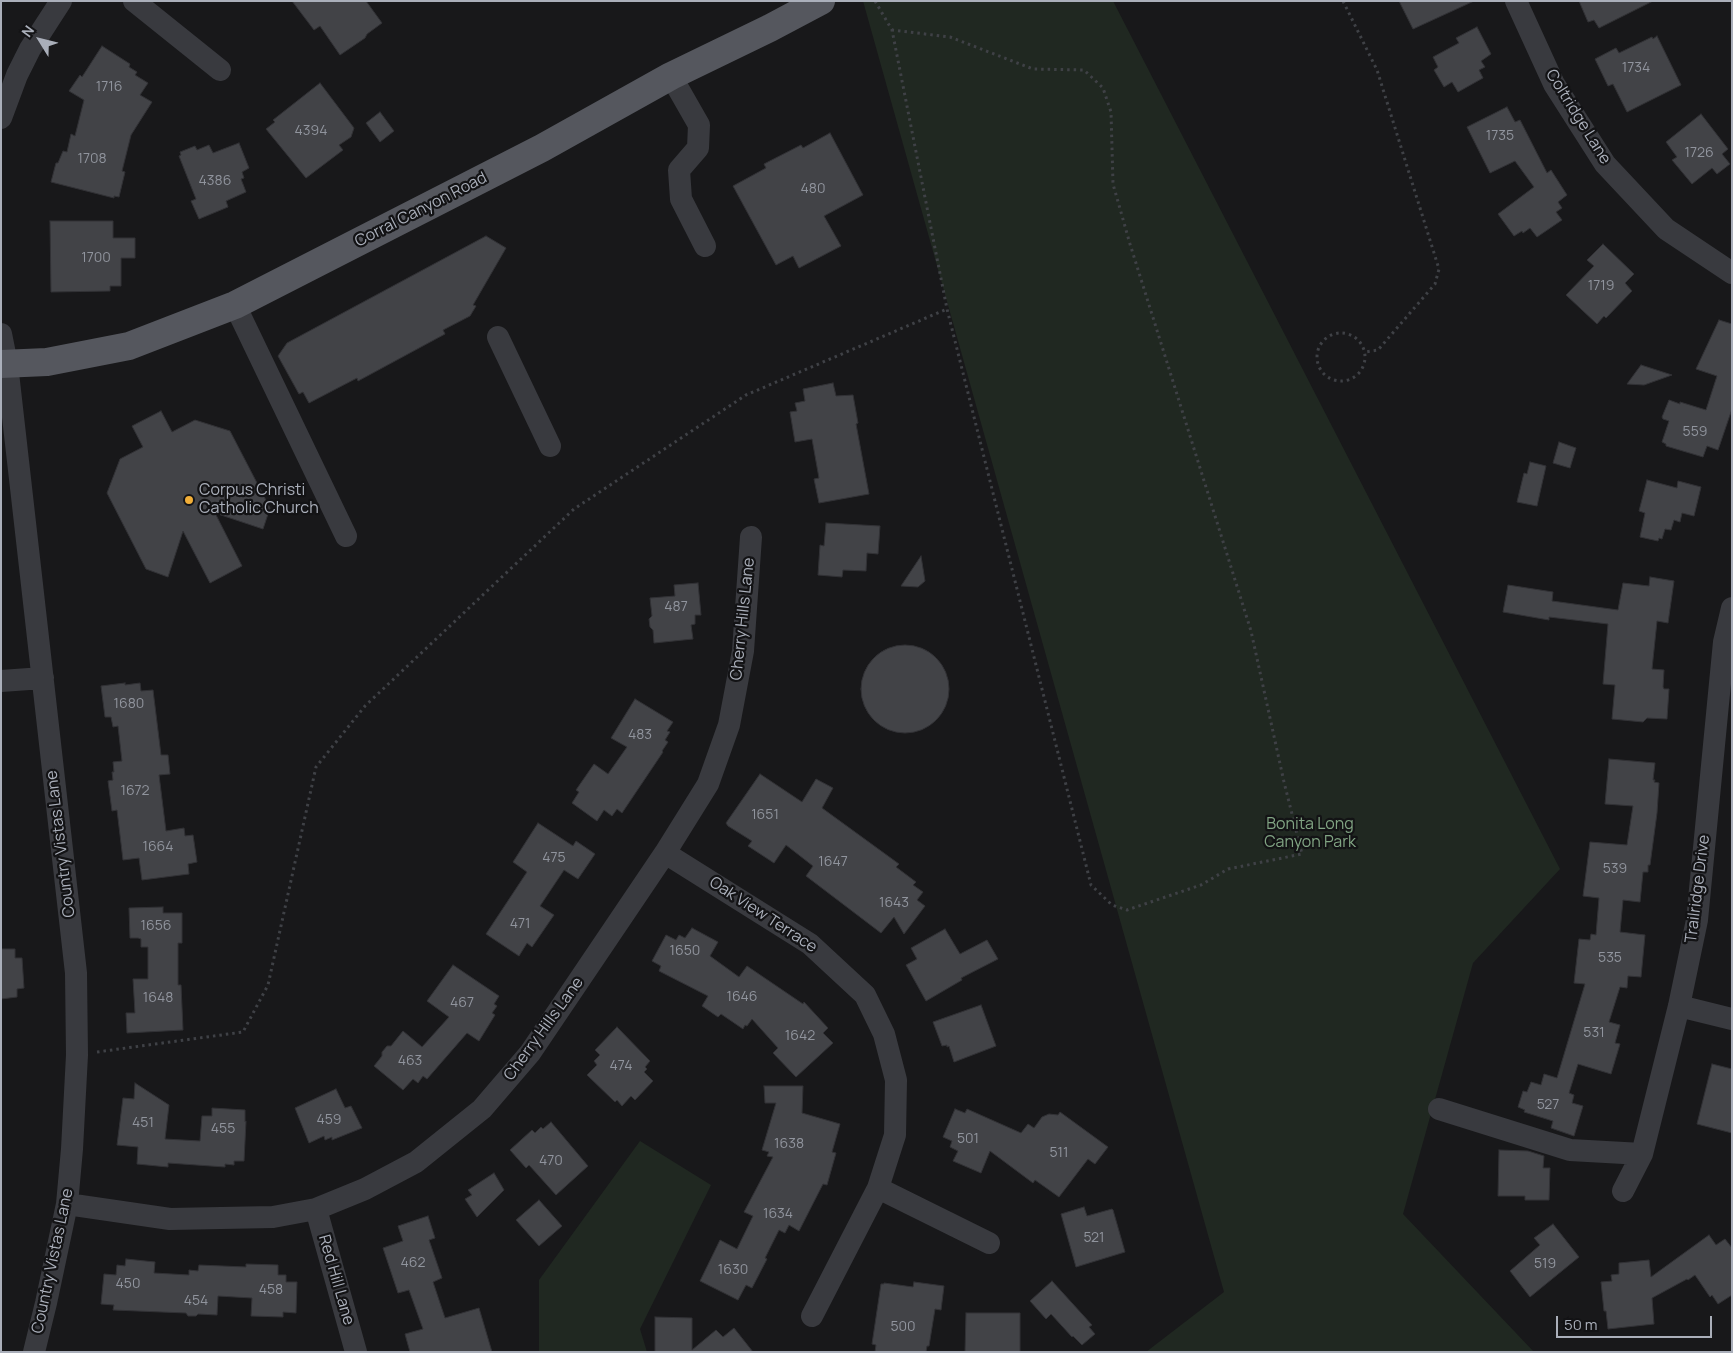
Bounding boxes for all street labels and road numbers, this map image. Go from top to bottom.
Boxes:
street label: Coltridge Lane [1541,66,1615,168]
street label: Corral Canyon Road [352,168,490,252]
street label: Cherry Hills Lane [727,557,759,681]
street label: Country Vistas Lane [42,769,80,919]
street label: Trailridge Drive [1682,834,1714,944]
street label: Oak View Terrace [705,873,821,957]
street label: Cherry Hills Lane [500,974,588,1084]
street label: Country Vistas Lane [28,1187,78,1335]
street label: Red Hill Lane [314,1232,358,1328]

